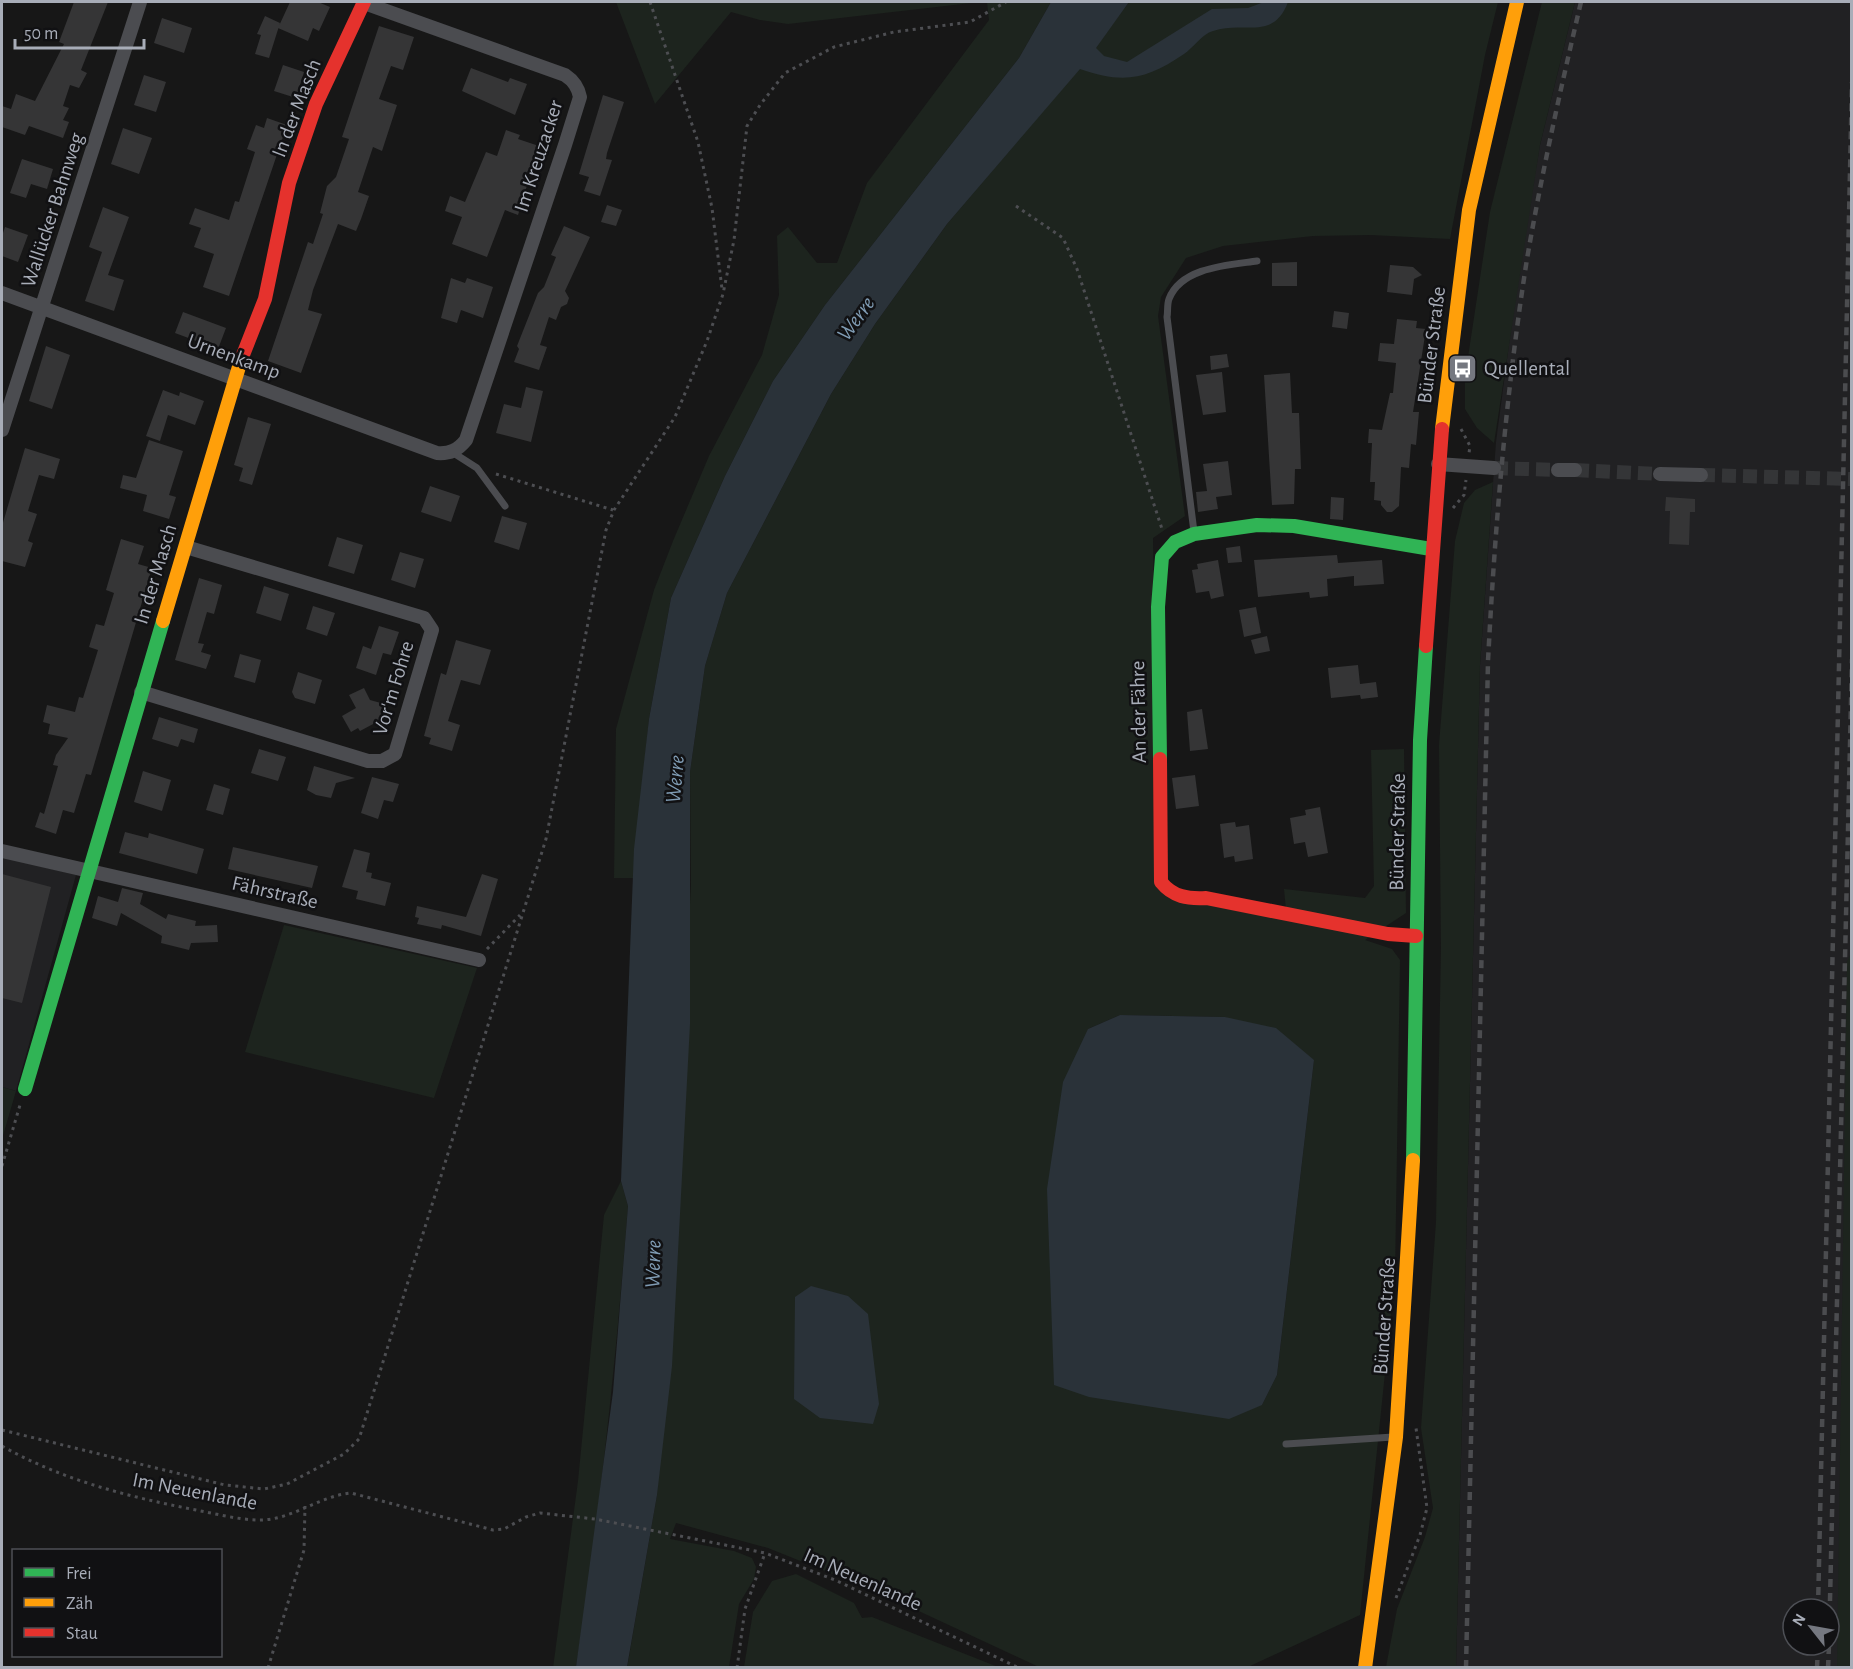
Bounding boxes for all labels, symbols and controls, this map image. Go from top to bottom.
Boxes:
scale bar [15,12,144,50]
text: 50 m [24,25,58,43]
street label: In der Masch [268,56,325,160]
street label: Im Kreuzacker [511,97,566,215]
street label: Wallücker Bahnweg [18,129,88,290]
street label: Bünder Straße [1414,285,1449,405]
water label: Werre [833,293,879,345]
street label: Urnenkamp [185,330,283,383]
bus stop icon: Quellental [1447,352,1479,384]
place label: Quellental [1484,358,1570,379]
street label: In der Masch [130,522,181,627]
street label: Vor'm Fohre [369,639,418,738]
street label: An der Fähre [1127,661,1150,763]
water label: Werre [662,754,688,804]
street label: Bünder Straße [1386,773,1409,891]
street label: Fährstraße [230,872,320,913]
water label: Werre [641,1239,665,1289]
street label: Bünder Straße [1370,1257,1399,1375]
street label: Im Neuenlande [131,1469,259,1514]
street label: Im Neuenlande [801,1544,925,1615]
legend [12,1549,222,1657]
text: Frei [66,1565,92,1583]
text: Zäh [66,1595,93,1613]
north arrow [1781,1597,1841,1657]
text: N [1789,1611,1809,1629]
text: Stau [66,1625,98,1643]

